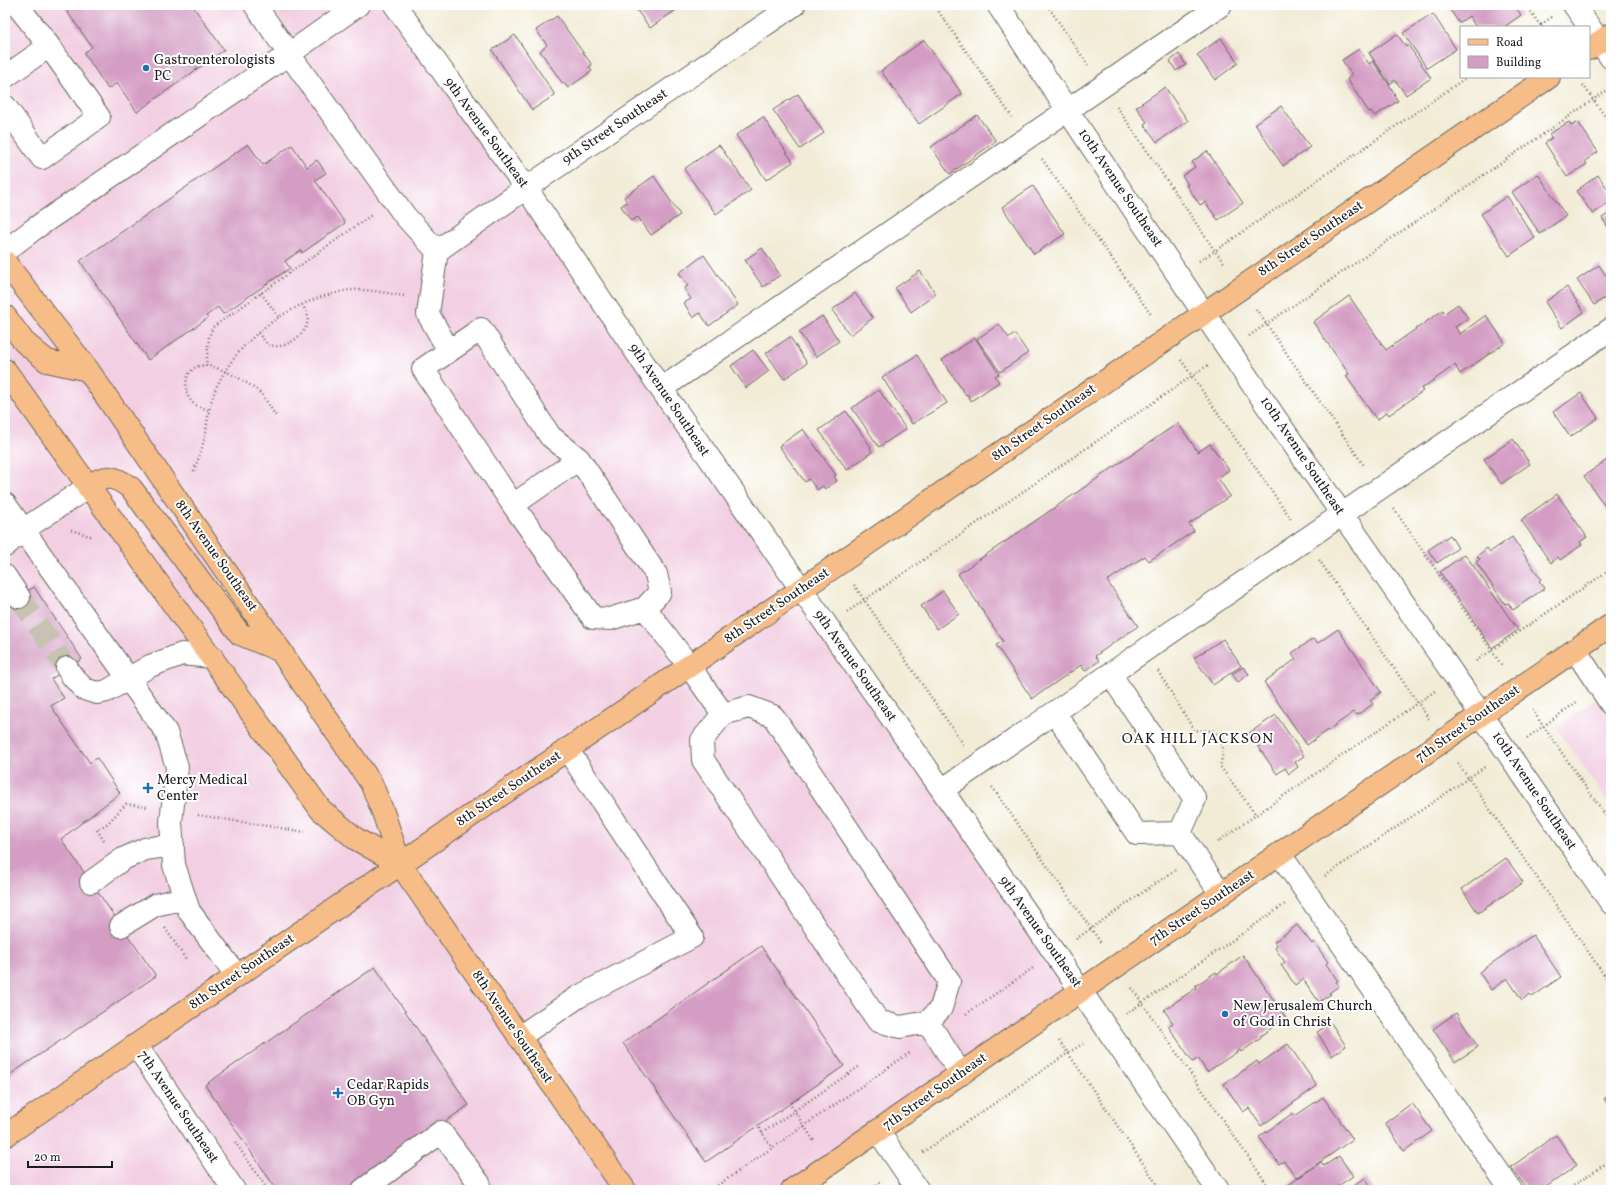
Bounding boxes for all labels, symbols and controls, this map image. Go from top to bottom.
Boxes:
legend [1460,26,1590,78]
text: Road [1496,35,1523,51]
place label: Gastroenterologists PC [154,51,275,86]
text: Building [1496,55,1541,71]
marker: Gastroenterologists PC [141,63,151,73]
street label: 9th Avenue Southeast [439,74,533,192]
street label: 9th Street Southeast [558,85,672,169]
street label: 10th Avenue Southeast [1073,125,1167,251]
street label: 8th Street Southeast [1254,197,1368,281]
street label: 9th Avenue Southeast [624,340,714,460]
street label: 8th Street Southeast [988,380,1100,466]
street label: 10th Avenue Southeast [1255,393,1349,519]
street label: 8th Avenue Southeast [170,496,262,616]
street label: 8th Street Southeast [720,564,834,648]
street label: 9th Avenue Southeast [809,606,901,726]
street label: 7th Street Southeast [1412,681,1524,767]
street label: 10th Avenue Southeast [1487,728,1581,854]
district label: OAK HILL JACKSON [1122,729,1274,750]
street label: 8th Street Southeast [452,747,566,831]
place label: Mercy Medical Center [157,771,247,806]
marker: Mercy Medical Center [142,782,154,794]
street label: 7th Street Southeast [1146,866,1258,950]
street label: 9th Avenue Southeast [994,872,1086,992]
street label: 8th Street Southeast [185,930,299,1014]
street label: 8th Avenue Southeast [467,967,557,1087]
place label: New Jerusalem Church of God in Christ [1233,997,1373,1032]
marker: New Jerusalem Church of God in Christ [1220,1009,1230,1019]
street label: 7th Avenue Southeast [133,1047,223,1167]
street label: 7th Street Southeast [879,1049,991,1135]
place label: Cedar Rapids OB Gyn [347,1076,429,1111]
marker: Cedar Rapids OB Gyn [332,1087,344,1099]
scale bar [28,1143,112,1169]
text: 20 m [34,1150,61,1166]

